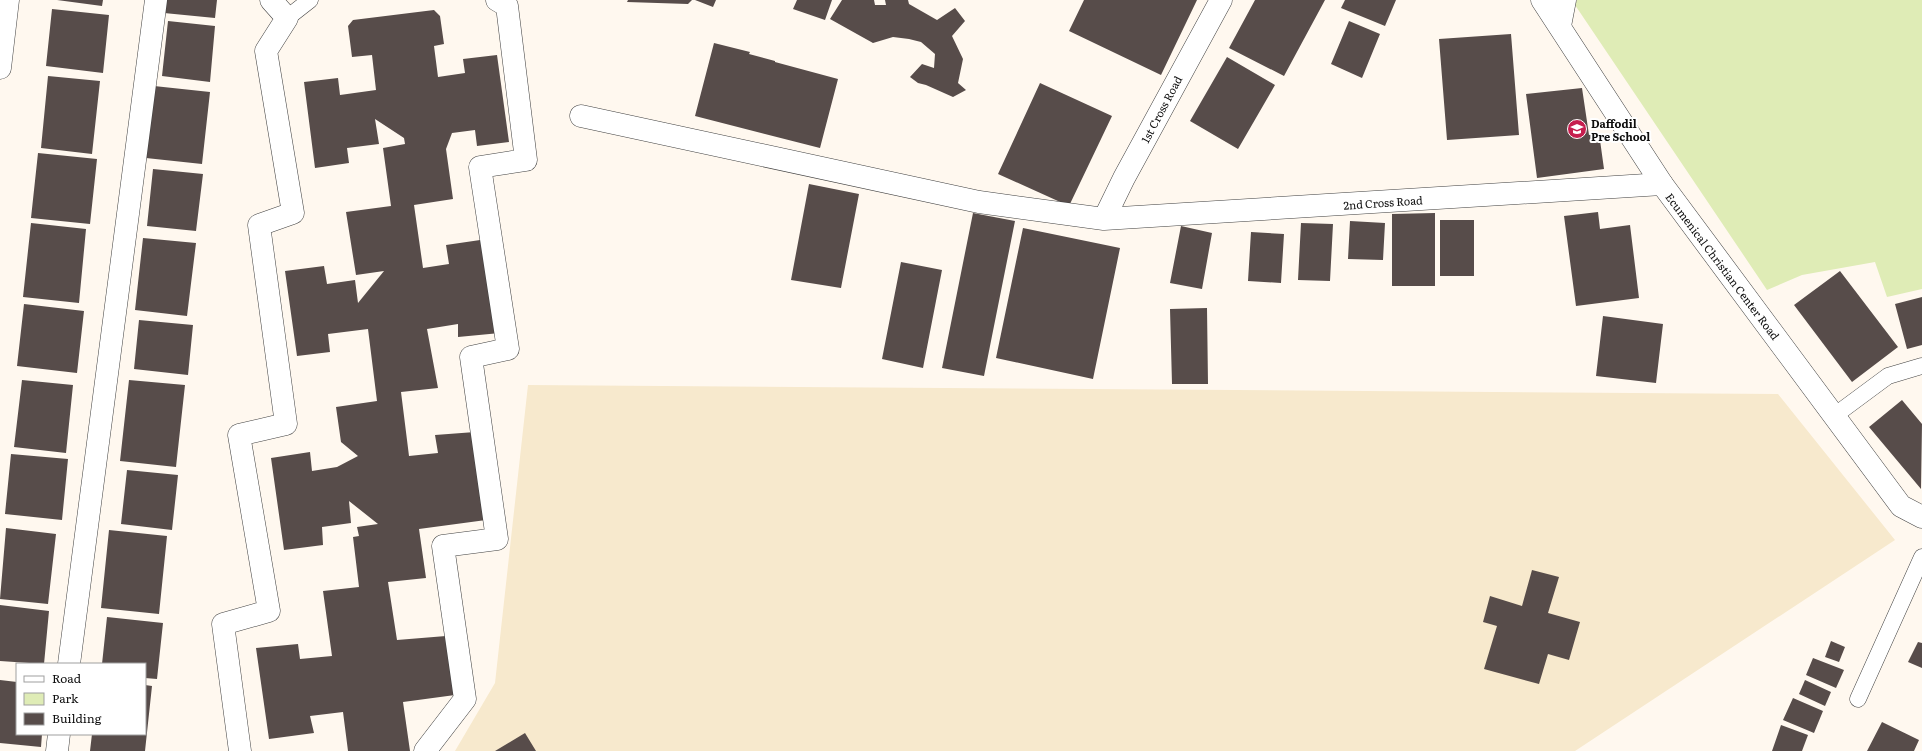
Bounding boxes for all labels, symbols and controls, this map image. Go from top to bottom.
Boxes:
street label: 1st Cross Road [1137,72,1186,145]
place label: Daffodil Pre School [1591,115,1650,144]
school or university icon: Daffodil Pre School [1566,118,1588,140]
street label: Ecumenical Christian Center Road [1662,189,1784,343]
street label: 2nd Cross Road [1343,191,1424,213]
legend [16,663,146,735]
text: Road [52,669,82,687]
text: Park [52,689,79,707]
text: Building [52,709,102,727]

